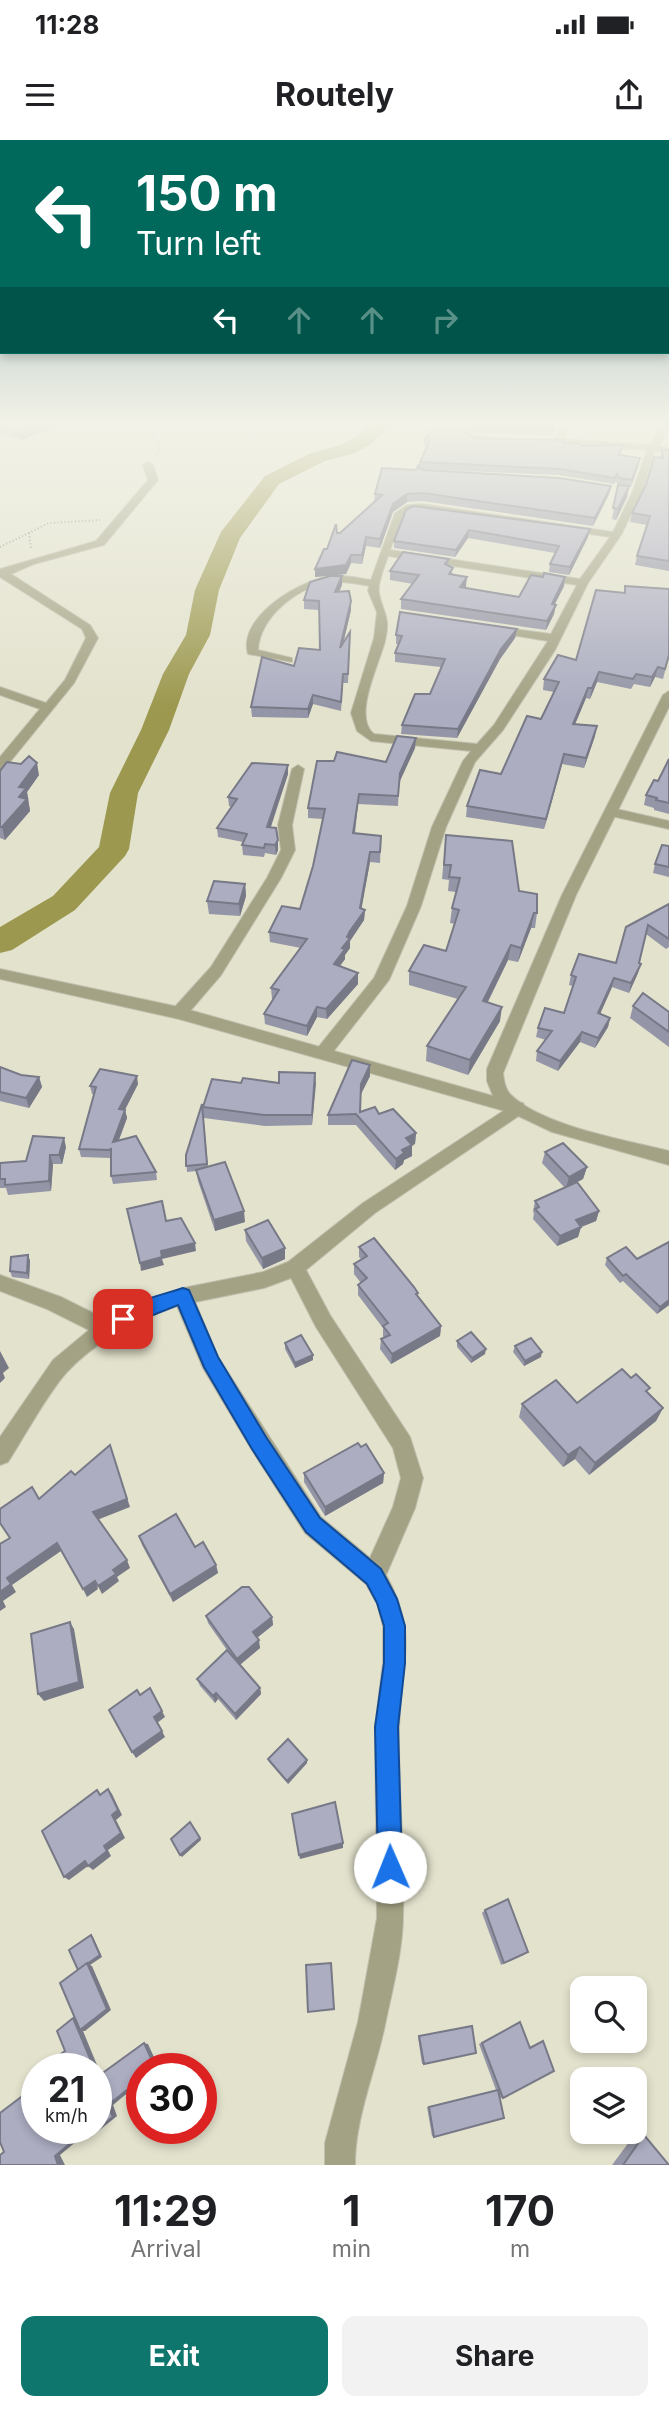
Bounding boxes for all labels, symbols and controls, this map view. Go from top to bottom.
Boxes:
text: 11:28 [35,9,99,40]
text: Routely [275,75,394,114]
icon: menu [21,76,59,114]
icon: share [610,76,648,114]
text: 150 m [136,164,278,223]
icon: left [21,168,112,259]
text: Turn left [136,224,261,263]
icon: left [207,301,245,339]
icon: ahead [280,301,318,339]
icon: ahead [353,301,391,339]
icon: right [426,301,464,339]
pin [93,1289,153,1349]
icon: arrive [104,1300,142,1338]
position arrow [353,1830,427,1904]
map controls [570,1976,647,2144]
button: search [570,1976,647,2053]
speed limit sign: 30 [126,2053,217,2144]
button: layers [570,2067,647,2144]
text: 21 [48,2068,85,2110]
text: km/h [45,2105,88,2126]
text: 11:29 [114,2185,218,2236]
text: 1 [342,2185,360,2236]
text: 170 [485,2185,555,2236]
text: Arrival [130,2235,201,2263]
text: min [332,2235,371,2263]
text: m [510,2235,530,2263]
button: Exit [21,2316,328,2396]
button: Share [342,2316,648,2396]

